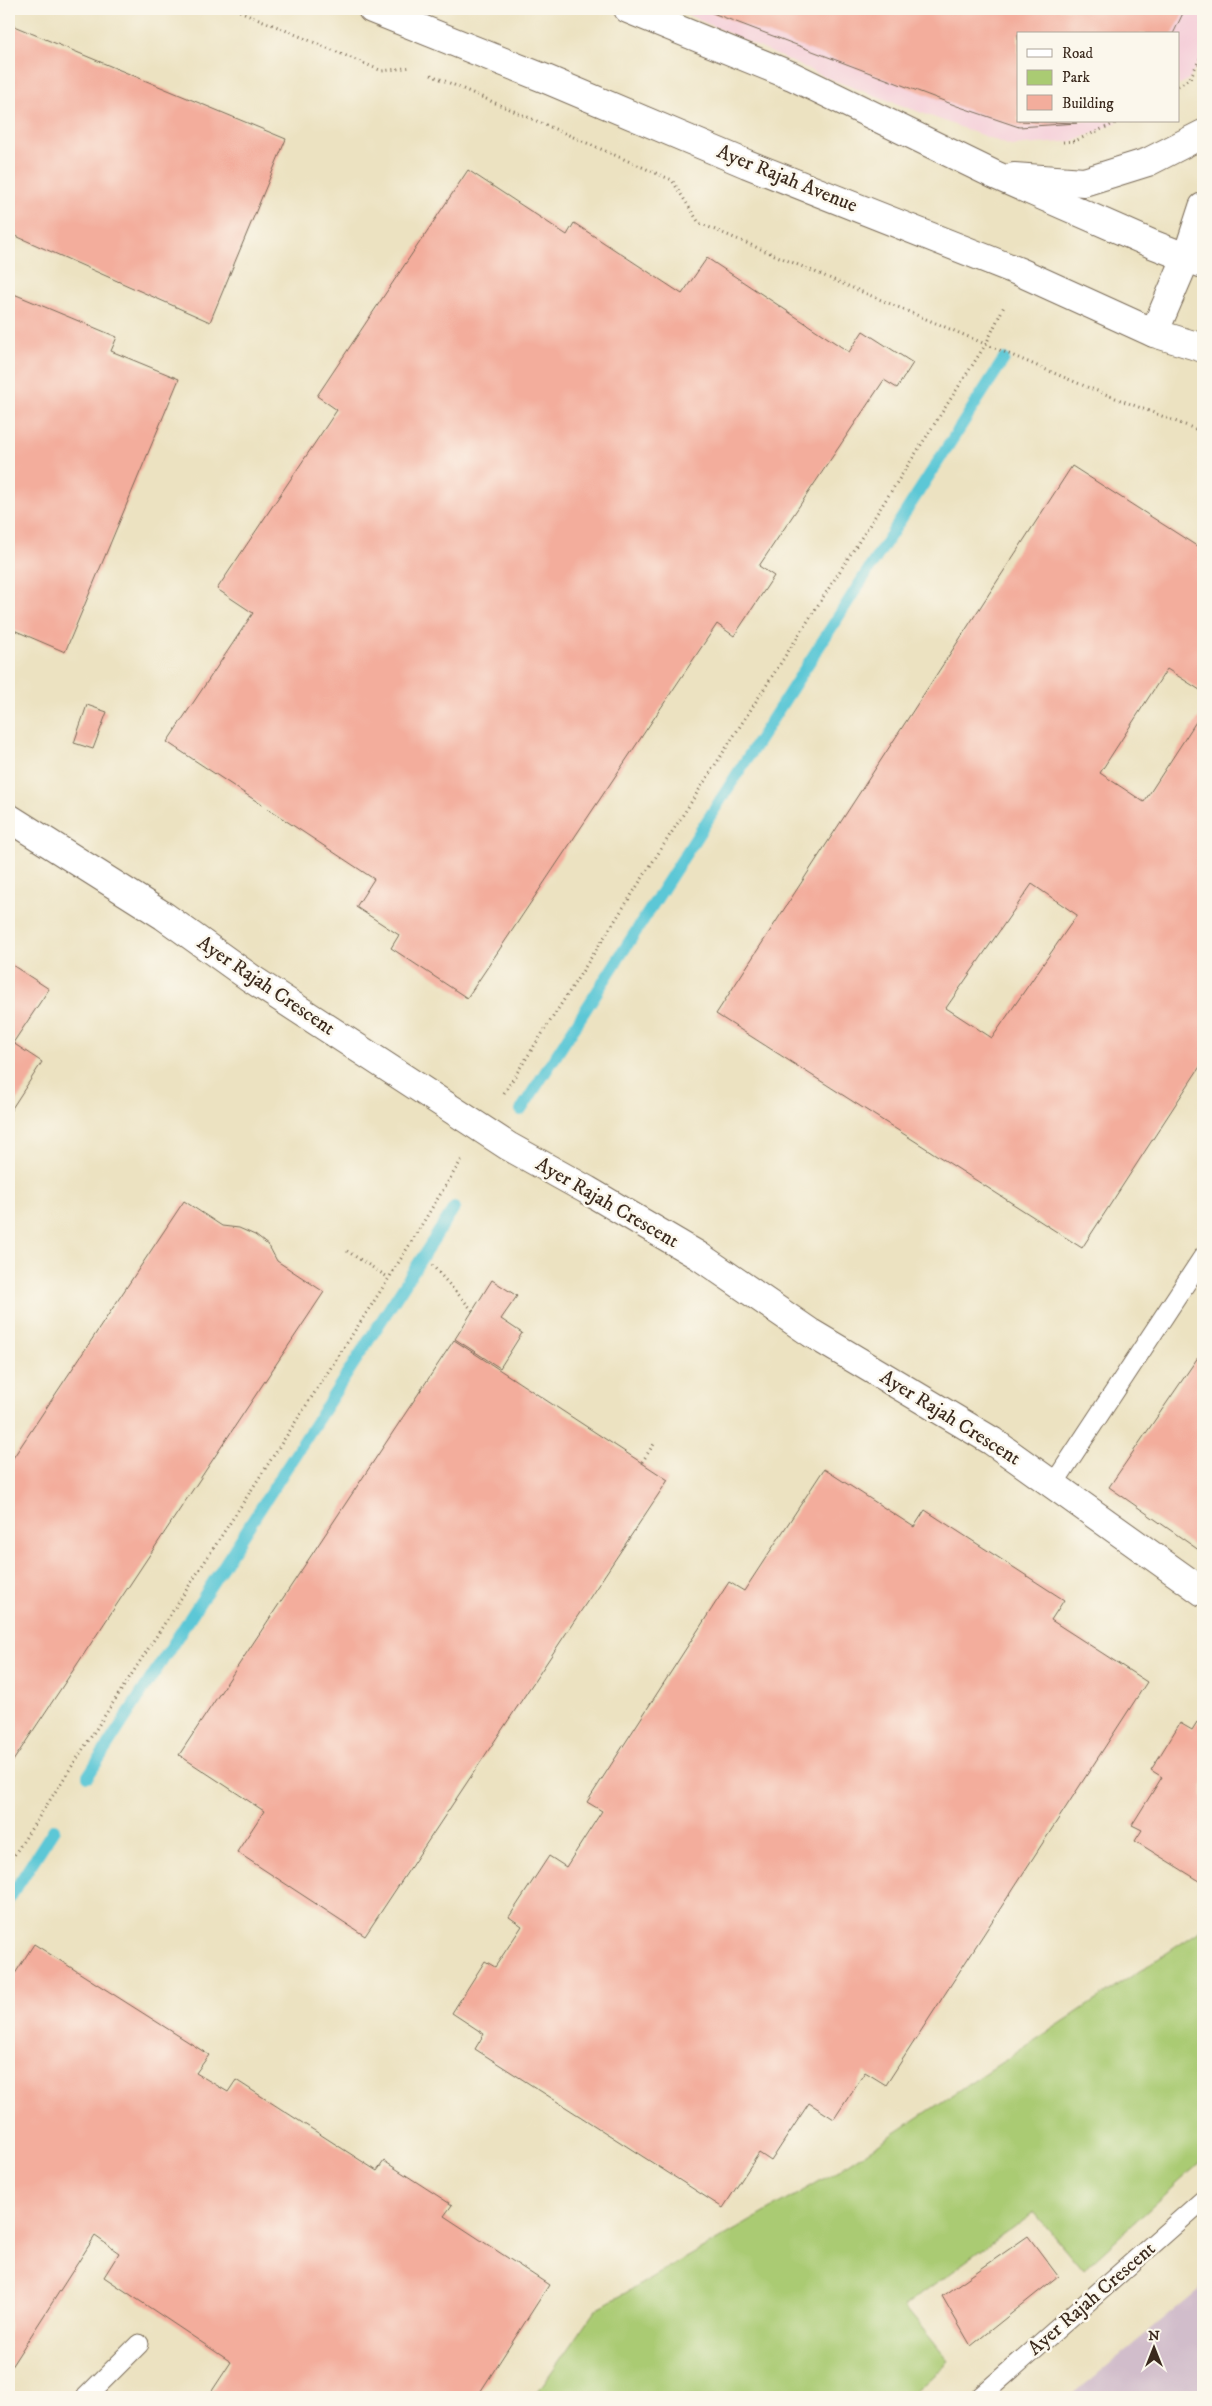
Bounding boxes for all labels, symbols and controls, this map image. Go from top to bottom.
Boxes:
legend [1017,32,1180,122]
text: Road [1062,44,1094,63]
text: Park [1062,68,1091,87]
text: Building [1062,94,1114,113]
street label: Ayer Rajah Avenue [713,139,861,219]
street label: Ayer Rajah Crescent [192,931,340,1041]
street label: Ayer Rajah Crescent [531,1152,683,1254]
street label: Ayer Rajah Crescent [875,1365,1025,1471]
street label: Ayer Rajah Crescent [1023,2237,1161,2361]
north arrow [1130,2324,1180,2374]
text: N [1148,2327,1160,2345]

